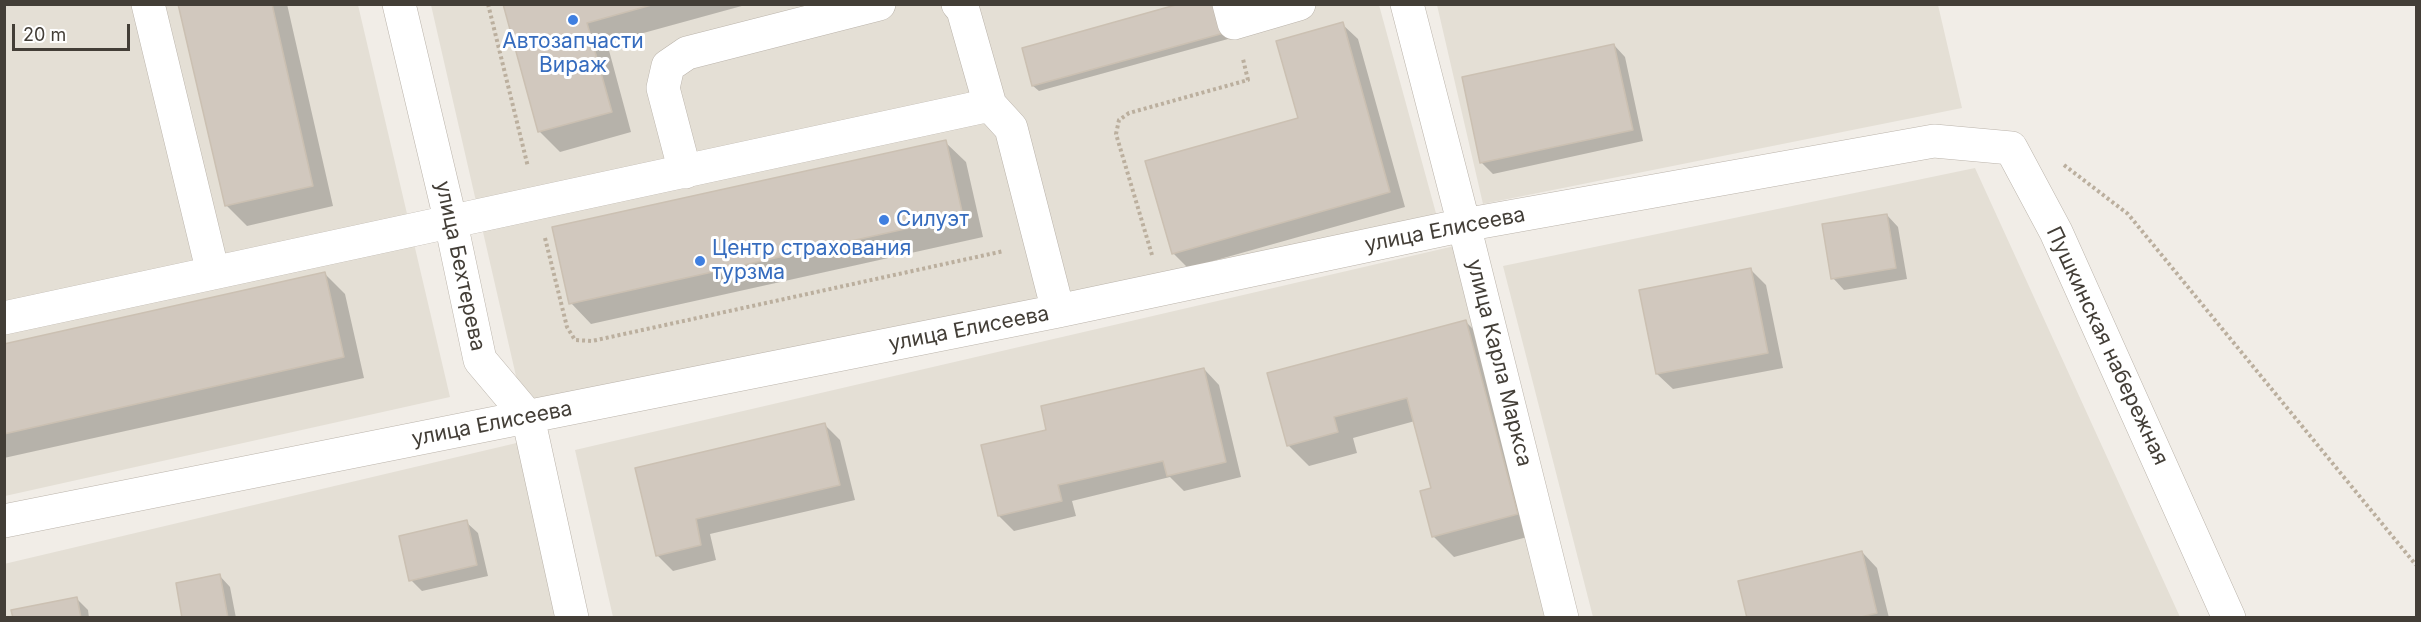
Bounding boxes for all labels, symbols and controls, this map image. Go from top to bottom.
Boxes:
scale bar [15,12,134,50]
marker: Автозапчасти Вираж [566,13,580,27]
text: 20 m [23,24,66,45]
place label: Автозапчасти Вираж [502,29,644,79]
street label: улица Бехтерева [430,179,490,353]
street label: улица Елисеева [1363,202,1527,258]
place label: Силуэт [896,207,969,233]
marker: Силуэт [877,213,891,227]
street label: Пушкинская набережная [2041,223,2173,469]
place label: Центр страхования турзма [712,236,911,286]
marker: Центр страхования турзма [693,254,707,268]
street label: улица Карла Маркса [1461,257,1537,469]
street label: улица Елисеева [887,301,1051,357]
street label: улица Елисеева [410,396,574,452]

